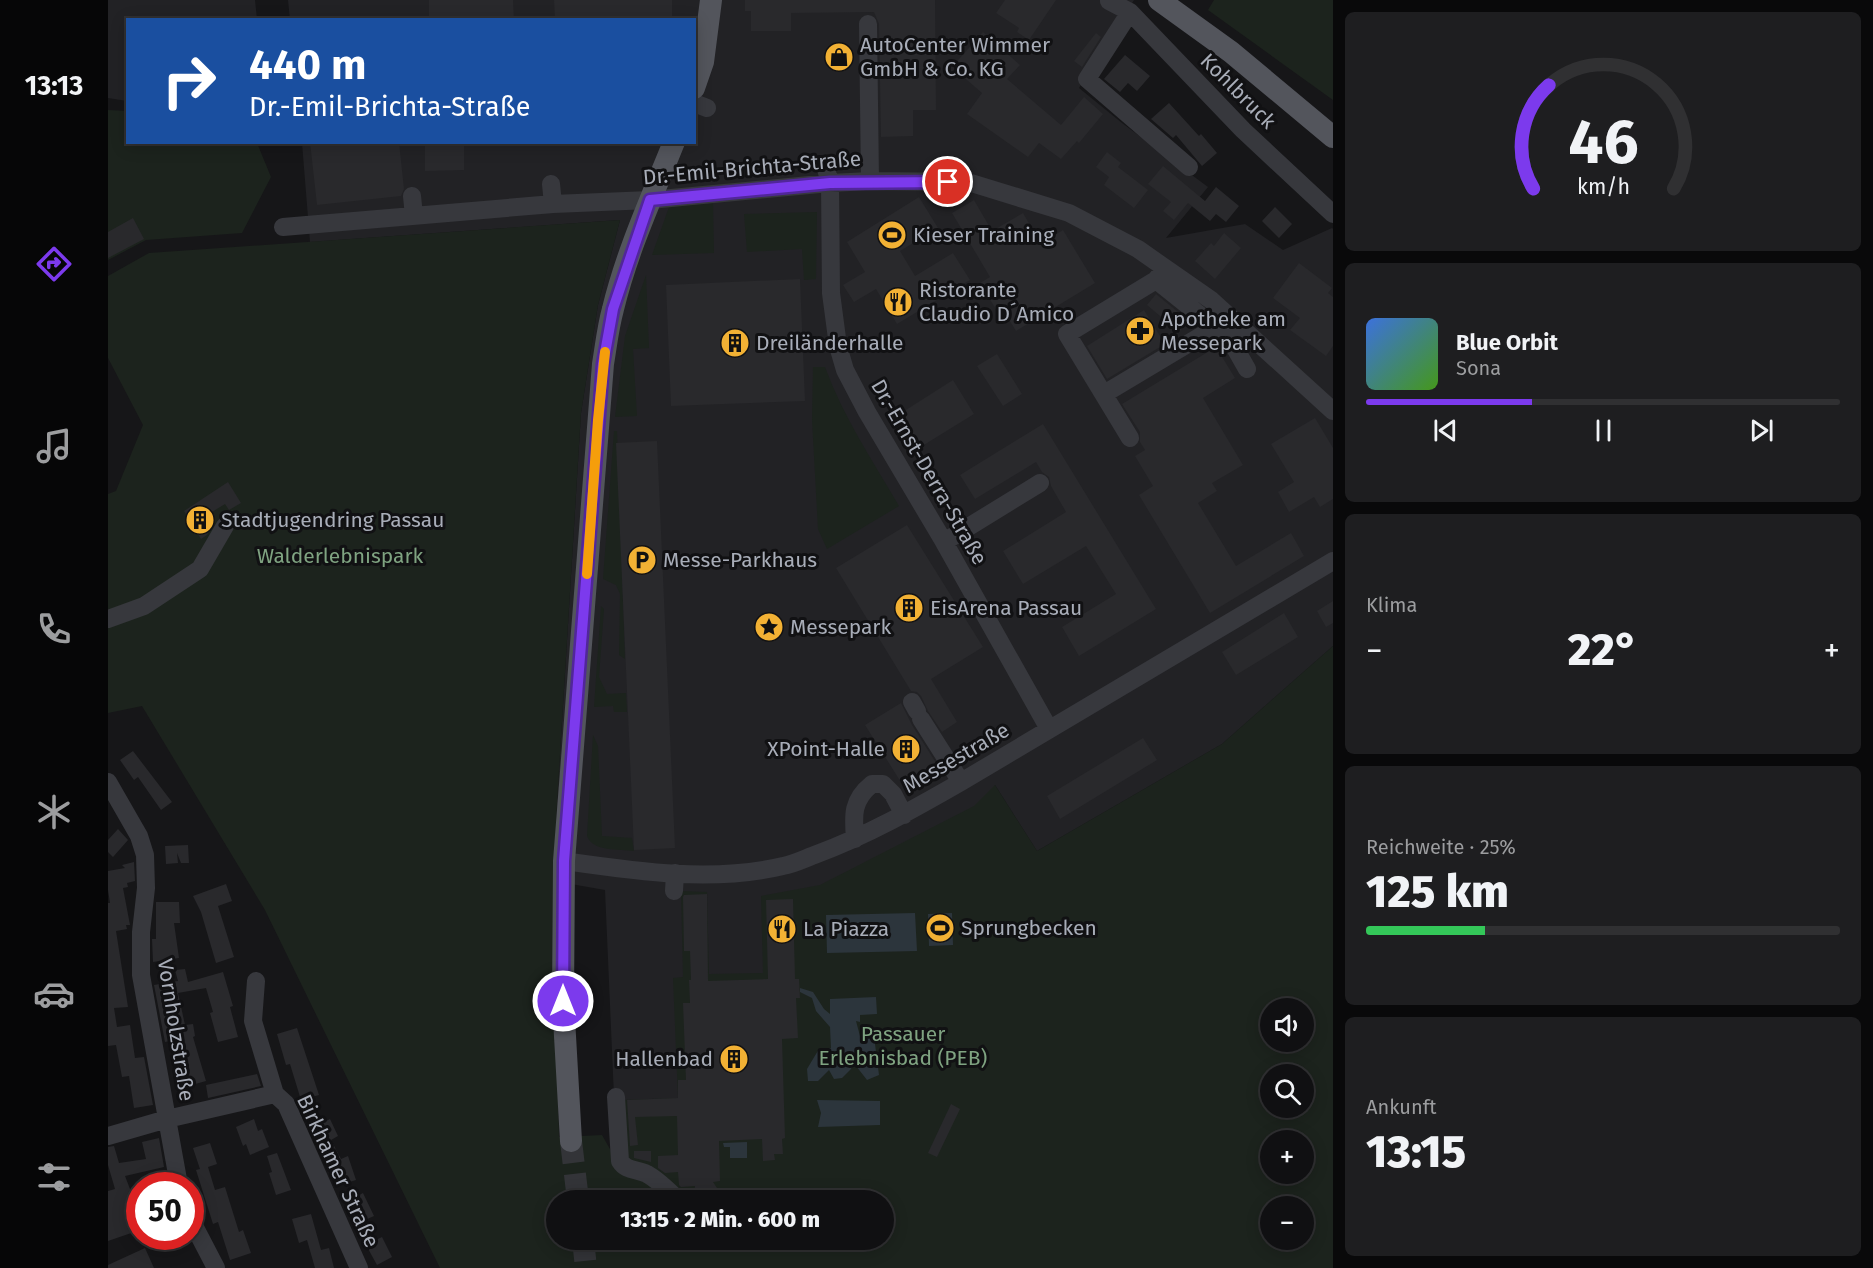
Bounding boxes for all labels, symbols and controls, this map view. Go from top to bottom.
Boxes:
place label: AutoCenter Wimmer GmbH & Co. KG [860,32,1050,82]
text: 440 m [249,40,366,90]
shop icon: AutoCenter Wimmer GmbH & Co. KG [823,41,855,73]
icon: right [150,42,228,120]
street label: Kohlbruck [1195,48,1281,134]
text: 13:13 [25,70,83,102]
text: Dr.-Emil-Brichta-Straße [249,91,530,123]
text: 46 [1568,105,1638,180]
street label: Dr.-Emil-Brichta-Straße [642,146,862,190]
pin [922,156,973,207]
icon: arrive [931,165,964,198]
text: km/h [1576,174,1630,200]
sports icon: Kieser Training [876,219,908,251]
place label: Kieser Training [913,222,1054,248]
icon: directions [33,243,75,285]
place label: Ristorante Claudio D´Amico [919,277,1074,327]
restaurant icon: Ristorante Claudio D´Amico [882,286,914,318]
place label: Apotheke am Messepark [1161,306,1286,356]
pharmacy icon: Apotheke am Messepark [1124,315,1156,347]
building icon: Dreiländerhalle [719,327,751,359]
text: Blue Orbit [1456,329,1558,356]
place label: Dreiländerhalle [756,330,903,356]
text: Sona [1456,356,1501,380]
street label: Dr.-Ernst-Derra-Straße [865,375,993,569]
icon: previous [1429,414,1462,447]
icon: pause [1587,414,1620,447]
icon: next [1745,414,1778,447]
icon: music [33,425,75,467]
building icon: Stadtjugendring Passau [184,504,216,536]
place label: Stadtjugendring Passau [221,507,444,533]
park label: Walderlebnispark [257,543,424,569]
parking icon: Messe-Parkhaus [626,544,658,576]
place label: Messe-Parkhaus [663,547,817,573]
building icon: EisArena Passau [893,592,925,624]
text: Klima [1366,593,1417,617]
place label: EisArena Passau [930,595,1082,621]
icon: phone [33,608,75,650]
place icon: Messepark [753,611,785,643]
place label: Messepark [790,614,891,640]
text: 22° [1568,623,1638,677]
text: − [1366,631,1383,671]
text: + [1824,631,1840,671]
street label: Messestraße [898,717,1014,799]
building icon: XPoint-Halle [890,733,922,765]
place label: XPoint-Halle [767,736,885,762]
icon: climate [33,791,75,833]
text: Reichweite · 25% [1366,835,1516,859]
text: 125 km [1366,865,1509,919]
sports icon: Sprungbecken [924,912,956,944]
restaurant icon: La Piazza [766,913,798,945]
place label: Sprungbecken [961,915,1097,941]
place label: La Piazza [803,916,889,942]
street label: Vornholzstraße [152,957,200,1103]
position arrow [531,969,595,1033]
icon: car [33,973,75,1015]
map controls [1260,998,1314,1250]
button: sound [1260,998,1314,1052]
park label: Passauer Erlebnisbad (PEB) [819,1021,987,1071]
building icon: Hallenbad [718,1043,750,1075]
place label: Hallenbad [615,1046,713,1072]
button: search [1260,1064,1314,1118]
street label: Birkhamer Straße [291,1090,385,1252]
text: Ankunft [1366,1095,1437,1119]
text: 13:15 [1366,1125,1466,1179]
button: + [1260,1130,1314,1184]
icon: filters [33,1156,75,1198]
speed limit sign: 50 [126,1172,204,1250]
button: − [1260,1196,1314,1250]
text: 13:15 · 2 Min. · 600 m [620,1206,820,1233]

